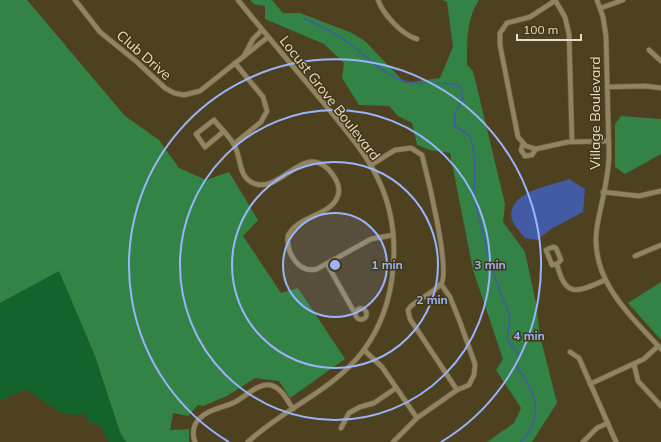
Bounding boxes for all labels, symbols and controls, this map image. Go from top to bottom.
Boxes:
scale bar [517,16,581,42]
text: 100 m [523,22,558,37]
street label: Club Drive [113,26,175,84]
street label: Locust Grove Boulevard [276,32,384,164]
street label: Village Boulevard [586,56,604,170]
text: 1 min [371,257,403,272]
text: 3 min [474,257,506,272]
centre of rings [328,258,342,272]
text: 2 min [416,292,448,307]
text: 4 min [513,328,545,343]

